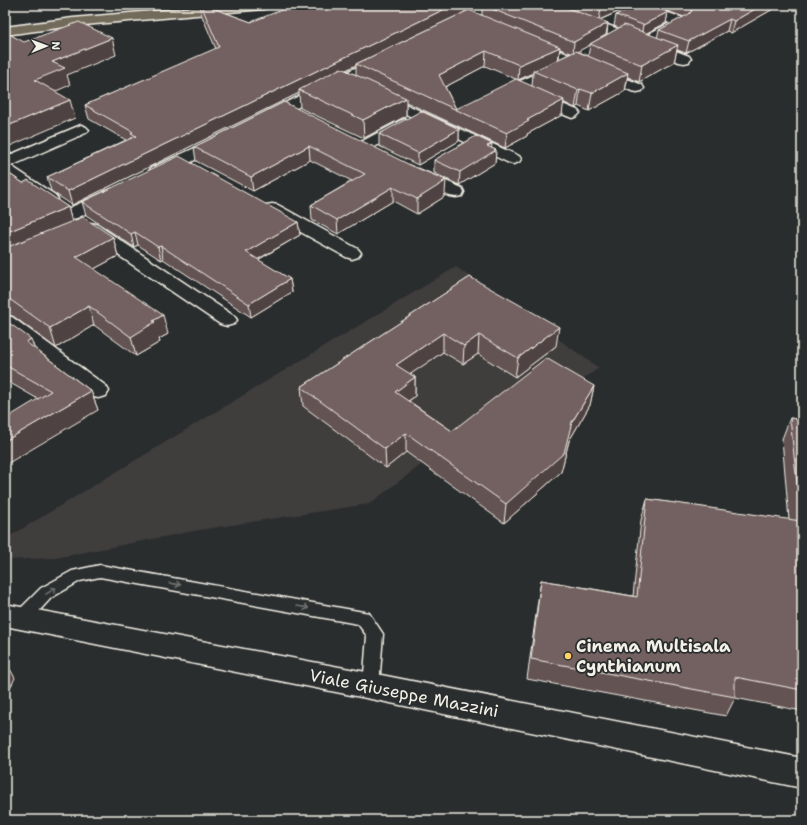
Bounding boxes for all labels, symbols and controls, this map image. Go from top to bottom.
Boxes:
north arrow [26,26,66,66]
text: N [48,41,63,51]
one-way arrow [168,581,181,589]
one-way arrow [45,586,57,594]
one-way arrow [296,604,309,612]
place label: Cinema Multisala Cynthianum [576,635,731,677]
marker: Cinema Multisala Cynthianum [563,651,573,661]
street label: Viale Giuseppe Mazzini [308,664,500,722]

